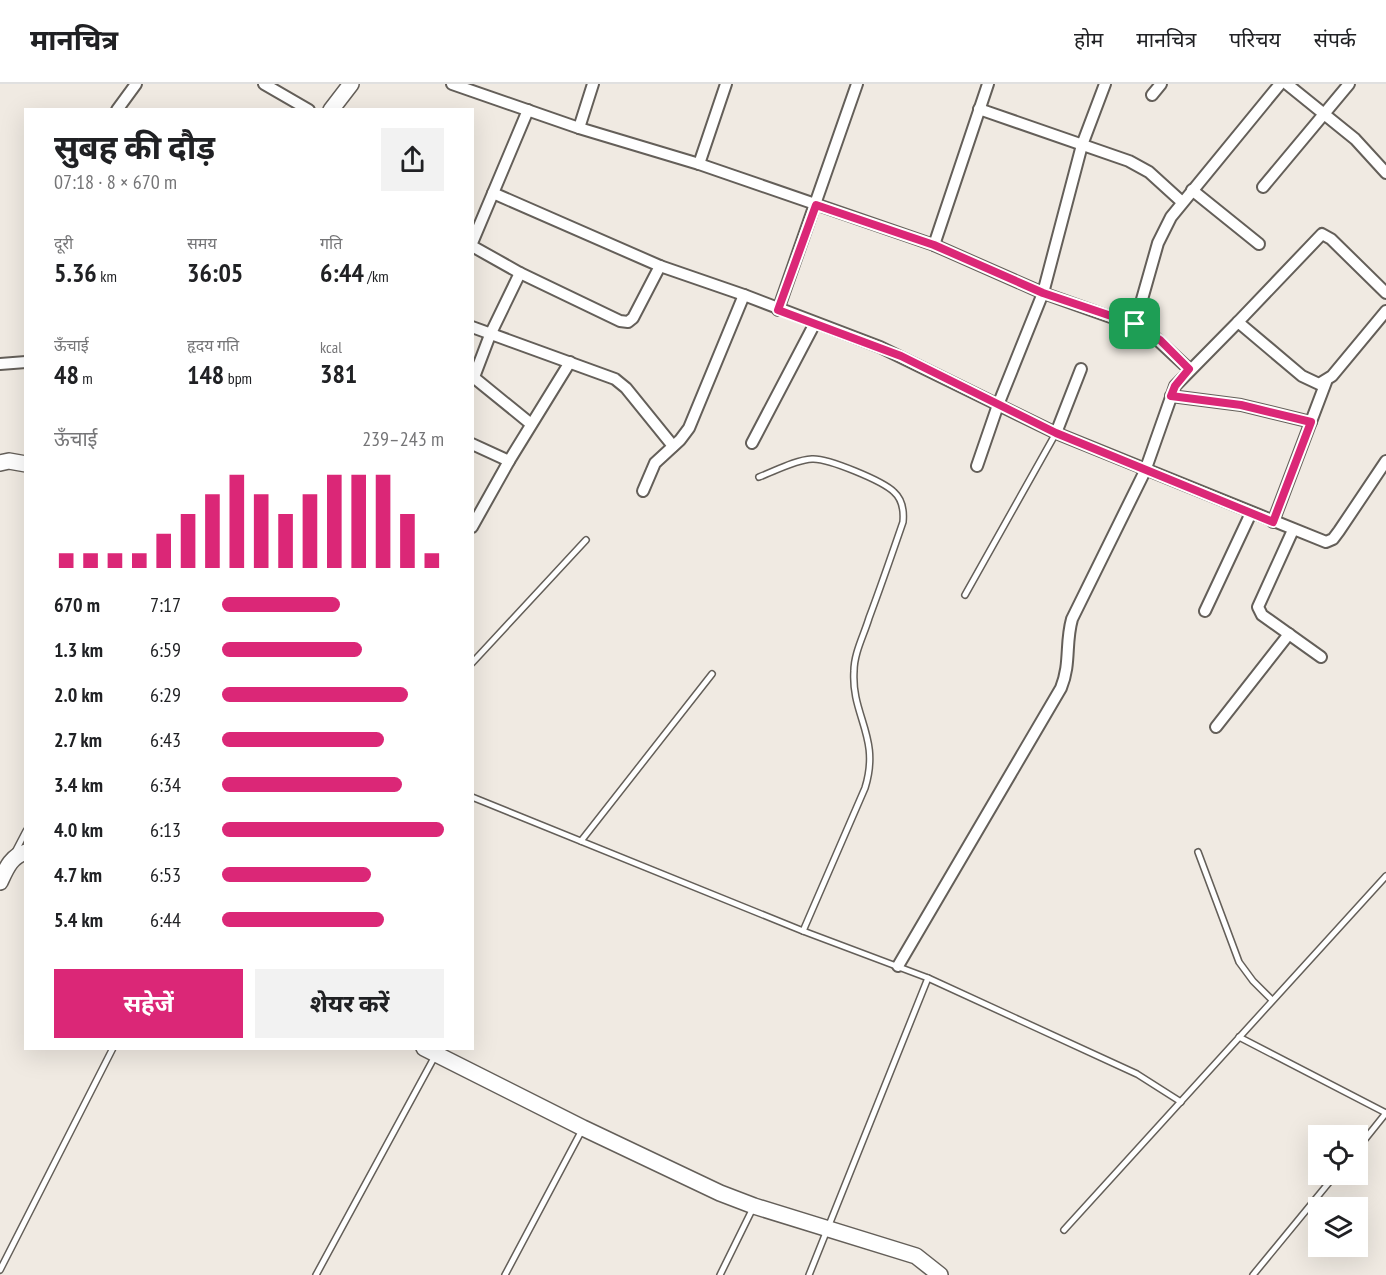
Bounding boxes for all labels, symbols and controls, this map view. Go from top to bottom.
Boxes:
text: मानचित्र [30,21,118,58]
text: होम [1074,26,1103,53]
text: मानचित्र [1136,26,1196,53]
text: परिचय [1229,26,1281,53]
text: संपर्क [1314,26,1356,53]
text: सुबह की दौड़ [54,125,215,168]
button: share [381,128,444,191]
text: 07:18 · 8 × 670 m [54,169,177,195]
text: दूरी [54,233,73,253]
text: समय [187,233,217,253]
text: गति [320,233,342,253]
text: 5.36 [54,256,97,289]
text: 36:05 [187,256,243,289]
text: 6:44 [320,256,364,289]
text: km [97,266,117,286]
text: /km [364,266,389,286]
pin [1109,298,1160,349]
icon: arrive [1118,307,1151,340]
text: ऊँचाई [54,335,89,355]
text: हृदय गति [187,335,239,355]
text: kcal [320,337,342,357]
text: 381 [320,357,357,390]
text: 48 [54,358,79,391]
text: 148 [187,358,224,391]
text: m [79,368,93,388]
text: bpm [224,368,252,388]
text: ऊँचाई [54,426,97,452]
text: 239–243 m [362,426,444,452]
text: 670 m [54,592,100,618]
text: 7:17 [150,592,181,618]
text: 1.3 km [54,637,103,663]
text: 6:59 [150,637,181,663]
text: 2.0 km [54,682,103,708]
text: 6:29 [150,682,181,708]
text: 2.7 km [54,727,102,753]
text: 6:43 [150,727,181,753]
text: 3.4 km [54,772,103,798]
text: 6:34 [150,772,181,798]
text: 4.0 km [54,817,103,843]
text: 6:13 [150,817,181,843]
text: 4.7 km [54,862,102,888]
text: 6:53 [150,862,181,888]
text: 5.4 km [54,907,103,933]
text: 6:44 [150,907,181,933]
button: सहेजें [54,969,243,1038]
button: शेयर करें [255,969,444,1038]
map controls [1308,1125,1368,1257]
button: locate [1308,1125,1368,1185]
button: layers [1308,1197,1368,1257]

